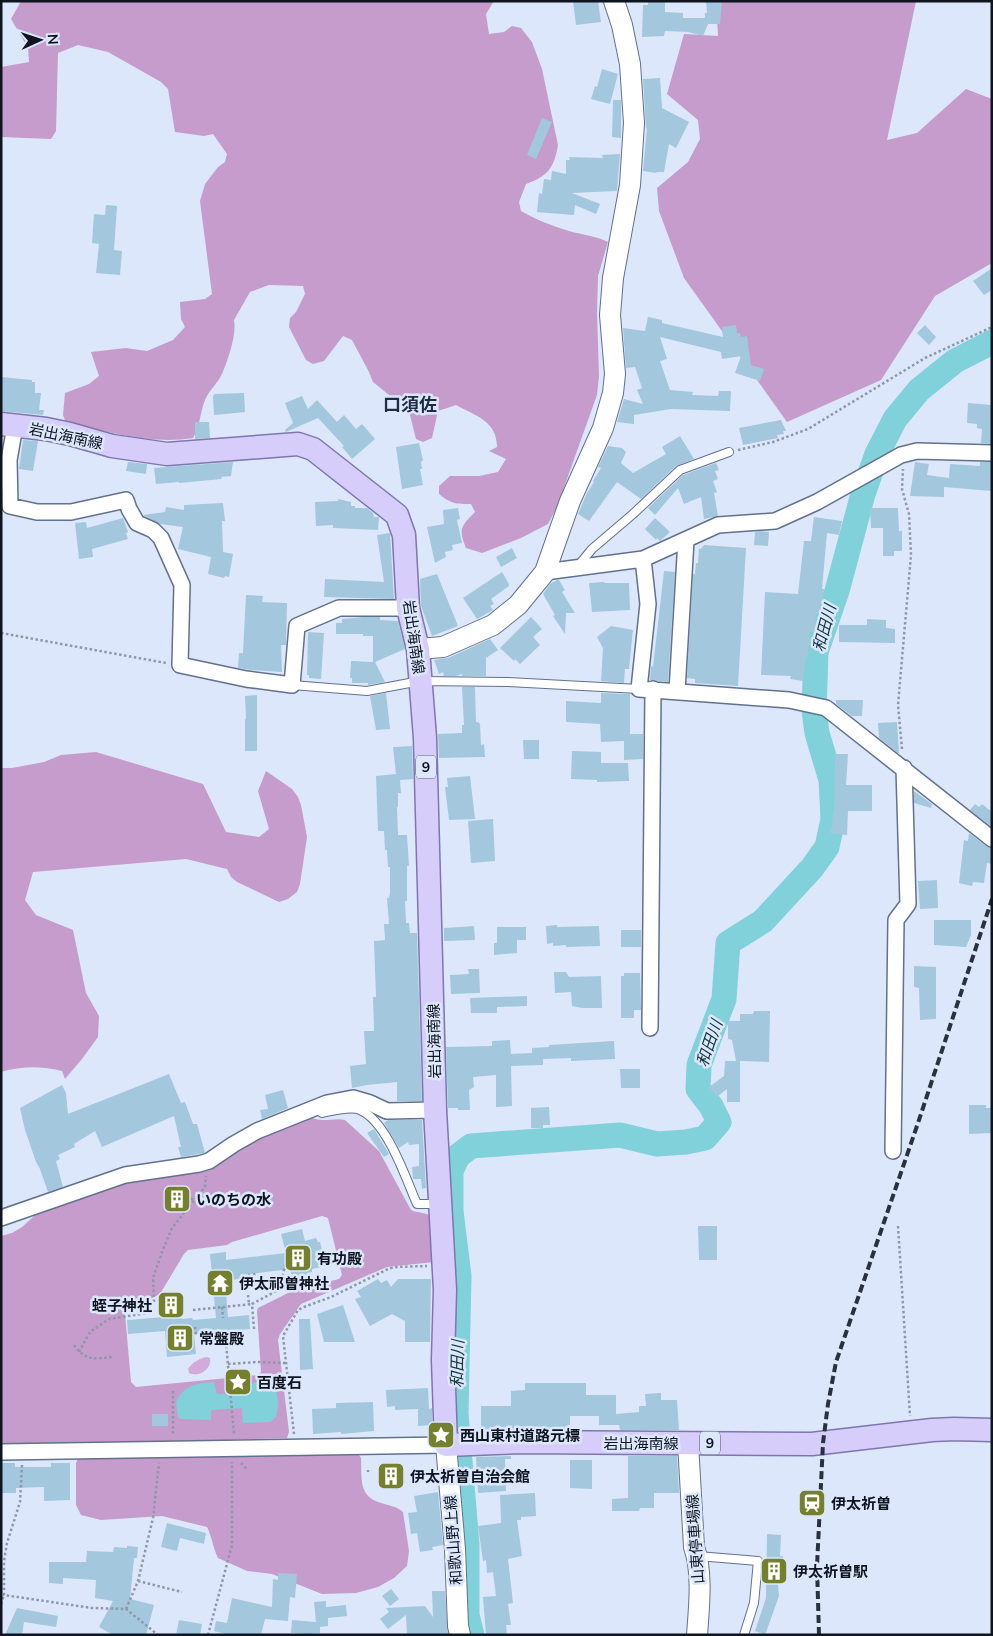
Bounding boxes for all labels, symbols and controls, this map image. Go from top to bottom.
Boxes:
north arrow [15,15,65,65]
text: N [44,34,62,45]
district label: 口須佐 [383,393,437,416]
street label: 岩出海南線 [27,419,105,453]
street label: 岩出海南線 [399,599,429,675]
water label: 和田川 [808,600,840,654]
road number: 9 [416,756,436,779]
street label: 岩出海南線 [424,1003,444,1079]
water label: 和田川 [692,1015,727,1069]
building icon: いのちの水 [162,1184,192,1214]
place label: いのちの水 [196,1190,271,1209]
building icon: 有功殿 [283,1243,313,1273]
place label: 有功殿 [317,1249,362,1268]
temple icon: 伊太祁曽神社 [205,1268,235,1298]
place label: 伊太祁曽神社 [239,1274,329,1293]
building icon: 蛭子神社 [156,1290,186,1320]
place label: 蛭子神社 [92,1296,152,1315]
building icon: 常盤殿 [165,1323,195,1353]
place label: 常盤殿 [199,1329,244,1348]
water label: 和田川 [447,1338,467,1388]
place icon: 百度石 [223,1367,253,1397]
place label: 百度石 [257,1373,302,1392]
place icon: 西山東村道路元標 [426,1420,456,1450]
place label: 西山東村道路元標 [460,1426,580,1445]
road number: 9 [700,1432,720,1455]
street label: 岩出海南線 [603,1434,679,1453]
building icon: 伊太祈曽自治会館 [376,1461,406,1491]
place label: 伊太祈曽自治会館 [410,1467,530,1486]
station icon: 伊太祈曽 [797,1488,827,1518]
street label: 山東停車場線 [682,1493,708,1585]
street label: 和歌山野上線 [440,1494,466,1586]
place label: 伊太祈曽 [831,1494,891,1513]
building icon: 伊太祈曽駅 [759,1556,789,1586]
place label: 伊太祈曽駅 [793,1562,868,1581]

